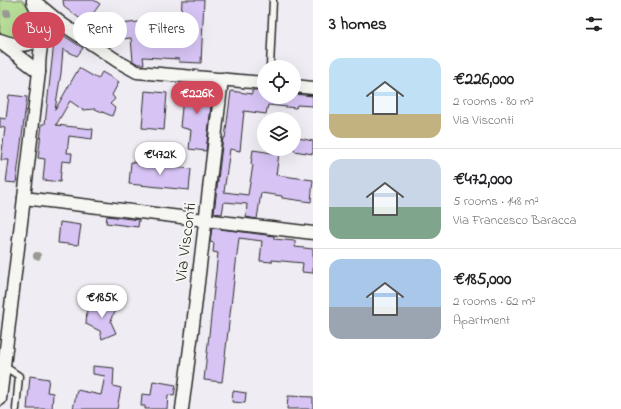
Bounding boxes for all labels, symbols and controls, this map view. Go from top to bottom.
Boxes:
chip: Buy [12,12,65,48]
chip: Rent [73,12,127,48]
chip: Filters [135,12,199,48]
text: 3 homes [329,12,387,37]
icon: filters [583,13,605,35]
map controls [257,60,301,156]
button: locate [257,60,301,104]
text: €226,000 [453,67,514,92]
icon: home [361,74,409,122]
pin: €226K [169,81,225,115]
text: €226K [180,84,214,103]
text: 2 rooms · 80 m² [453,92,534,111]
text: Via Visconti [453,111,514,130]
button: layers [257,112,301,156]
pin: €472K [132,142,188,176]
text: €472K [144,145,176,164]
text: €472,000 [453,167,512,192]
icon: home [361,175,409,223]
text: 5 rooms · 148 m² [453,192,539,211]
street label: Via Visconti [169,201,203,284]
text: Via Francesco Baracca [453,211,577,230]
text: €185,000 [453,267,511,292]
icon: home [361,275,409,323]
pin: €185K [74,285,130,319]
text: €185K [86,288,118,307]
text: 2 rooms · 62 m² [453,292,536,311]
text: Apartment [453,311,510,330]

